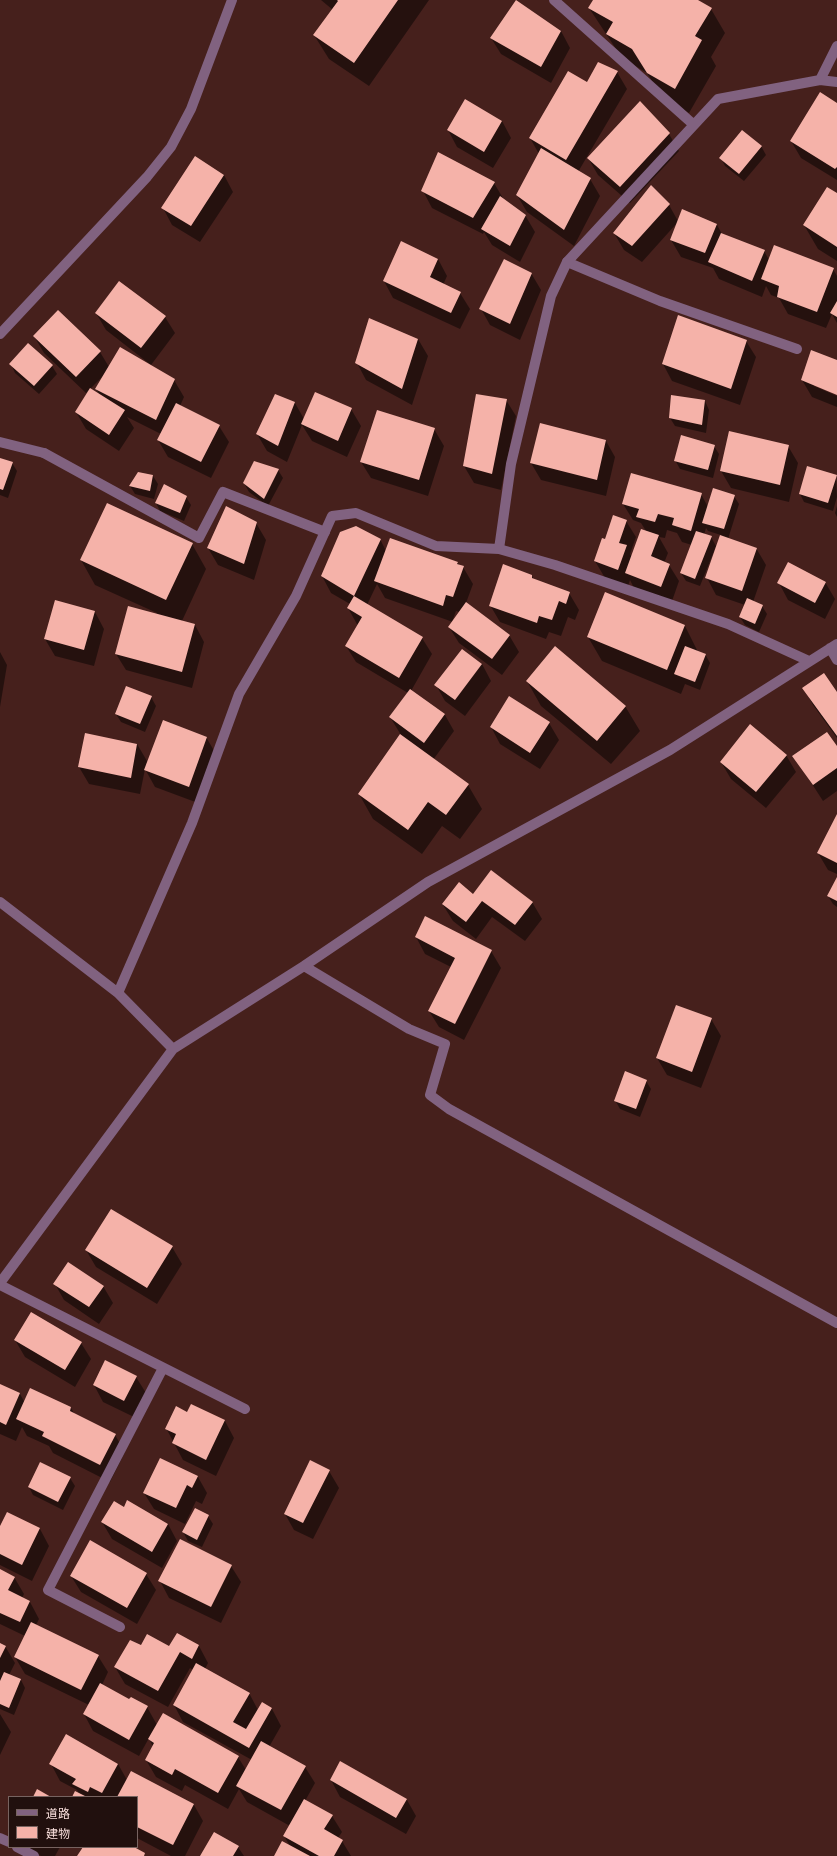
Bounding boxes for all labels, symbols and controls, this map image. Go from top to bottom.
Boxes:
legend [8,1796,138,1848]
text: 道路 [46,1807,70,1821]
text: 建物 [46,1827,70,1841]

